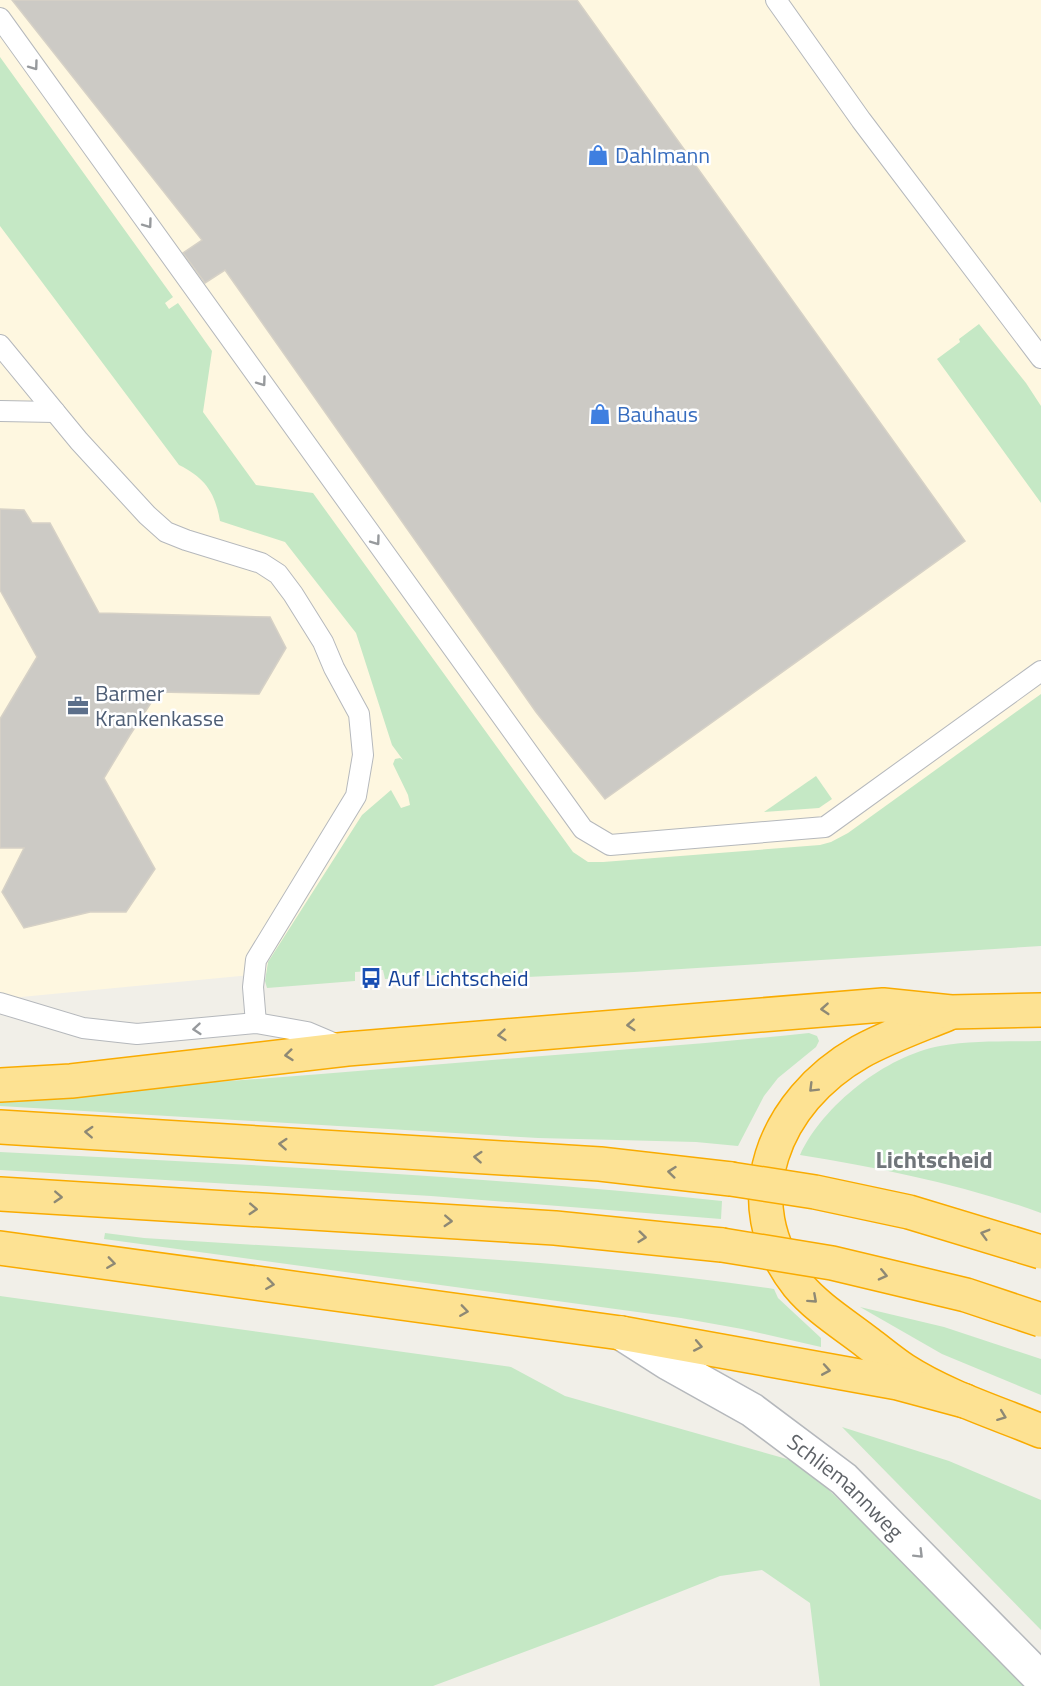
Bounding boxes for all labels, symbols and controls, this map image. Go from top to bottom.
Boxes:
one-way arrow [27,59,38,70]
place label: Dahlmann [615,138,710,172]
shop icon: Dahlmann [586,143,610,167]
one-way arrow [141,218,152,229]
one-way arrow [255,376,266,387]
place label: Bauhaus [617,397,698,431]
shop icon: Bauhaus [588,402,612,426]
one-way arrow [369,534,380,545]
place label: Barmer Krankenkasse [95,676,224,735]
office icon: Barmer Krankenkasse [66,694,90,718]
place label: Auf Lichtscheid [388,961,529,995]
bus stop icon: Auf Lichtscheid [359,966,383,990]
one-way arrow [821,1002,830,1015]
one-way arrow [626,1018,635,1031]
one-way arrow [193,1022,202,1035]
one-way arrow [497,1028,506,1041]
one-way arrow [284,1048,293,1061]
one-way arrow [809,1081,820,1092]
one-way arrow [84,1126,93,1139]
one-way arrow [279,1138,288,1151]
district label: Lichtscheid [875,1141,993,1177]
one-way arrow [474,1150,483,1163]
one-way arrow [668,1166,677,1179]
one-way arrow [54,1191,63,1204]
one-way arrow [249,1203,258,1216]
one-way arrow [443,1214,452,1227]
one-way arrow [980,1229,991,1241]
one-way arrow [637,1230,647,1243]
one-way arrow [107,1256,116,1268]
one-way arrow [878,1268,888,1281]
one-way arrow [266,1278,275,1290]
one-way arrow [805,1291,816,1302]
one-way arrow [459,1304,468,1317]
one-way arrow [693,1339,703,1352]
one-way arrow [822,1364,831,1376]
one-way arrow [996,1408,1007,1421]
street label: Schliemannweg [780,1425,912,1547]
one-way arrow [911,1547,922,1558]

